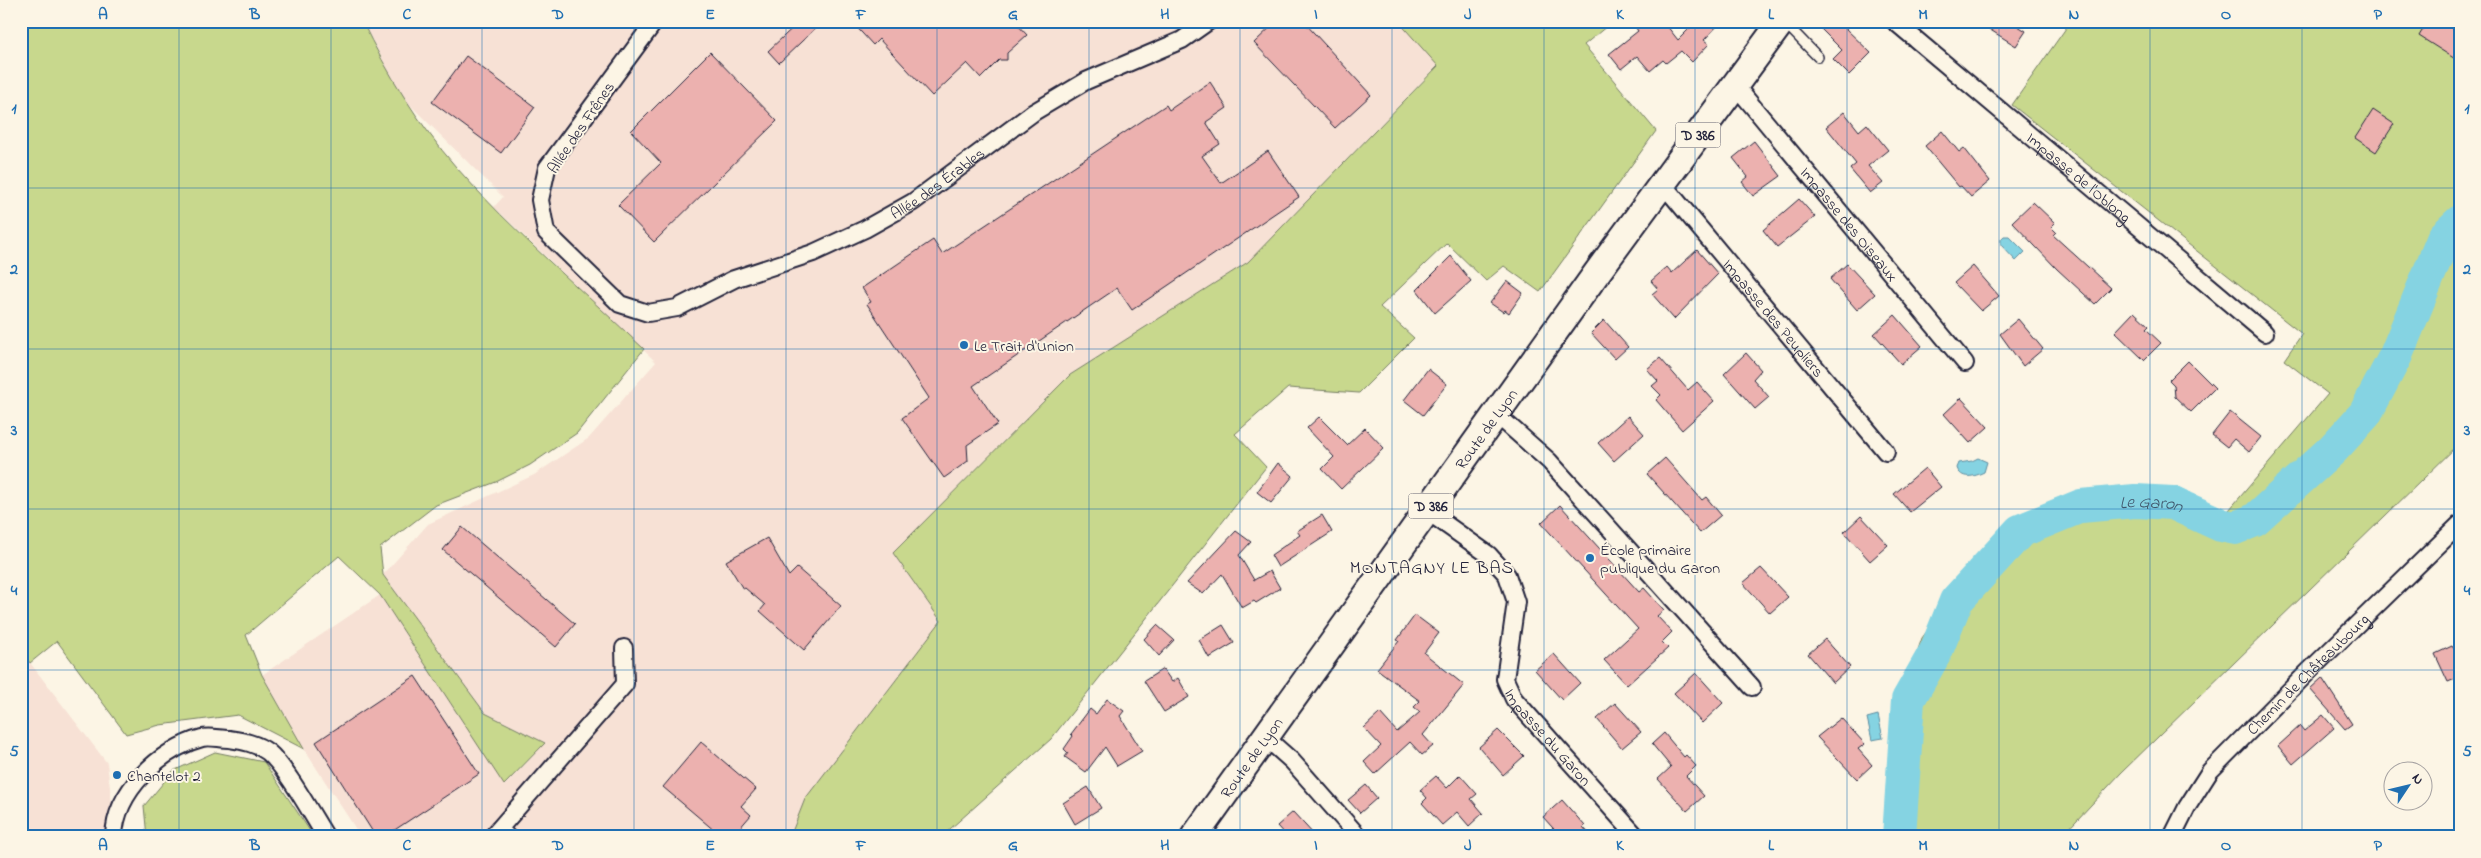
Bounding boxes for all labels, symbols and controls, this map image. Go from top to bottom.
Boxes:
text: A [98,3,108,27]
text: B [249,3,261,27]
text: C [403,3,412,27]
text: D [551,3,564,27]
text: E [705,3,715,27]
text: F [855,3,867,27]
text: G [1008,3,1018,27]
text: H [1160,3,1170,27]
text: I [1314,3,1318,27]
text: J [1464,3,1472,27]
text: K [1616,3,1625,27]
text: L [1768,3,1775,27]
text: M [1918,3,1928,27]
text: N [2069,3,2080,27]
text: O [2221,3,2232,27]
text: P [2374,3,2383,27]
street label: Allée des Frênes [542,77,621,179]
text: 1 [11,97,17,121]
text: 1 [2464,97,2470,121]
road number: D 386 [1676,122,1720,148]
street label: Impasse de l'Oblong [2020,127,2135,229]
street label: Allée des Érables [886,142,991,226]
street label: Impasse des Oiseaux [1793,162,1903,288]
street label: Impasse des Peupliers [1716,254,1829,383]
text: 2 [9,258,18,282]
text: 2 [2462,258,2471,282]
place label: Le Trait d'Union [974,335,1074,359]
marker: Le Trait d'Union [958,339,970,351]
street label: Route de Lyon [1450,384,1525,475]
text: 3 [10,419,18,443]
text: 3 [2463,419,2471,443]
water label: Le Garon [2118,490,2188,521]
road number: D 386 [1408,494,1454,518]
place label: École primaire publique du Garon [1600,539,1720,581]
marker: École primaire publique du Garon [1584,552,1596,564]
district label: MONTAGNY LE BAS [1350,556,1514,582]
text: 4 [10,579,18,603]
text: 4 [2463,579,2471,603]
street label: Chemin de Châteaubourg [2242,609,2376,741]
street label: Impasse du Garon [1497,685,1596,792]
street label: Route de Lyon [1215,713,1290,804]
text: 5 [9,740,19,764]
text: 5 [2462,740,2472,764]
north arrow [2384,760,2434,810]
place label: Chantelot 2 [127,765,201,789]
marker: Chantelot 2 [111,769,123,781]
text: N [2406,770,2429,789]
text: A [98,834,108,858]
text: B [249,834,261,858]
text: C [403,834,412,858]
text: D [551,834,564,858]
text: E [705,834,715,858]
text: F [855,834,867,858]
text: G [1008,834,1018,858]
text: H [1160,834,1170,858]
text: I [1314,834,1318,858]
text: J [1464,834,1472,858]
text: K [1616,834,1625,858]
text: L [1768,834,1775,858]
text: M [1918,834,1928,858]
text: N [2069,834,2080,858]
text: O [2221,834,2232,858]
text: P [2374,834,2383,858]

